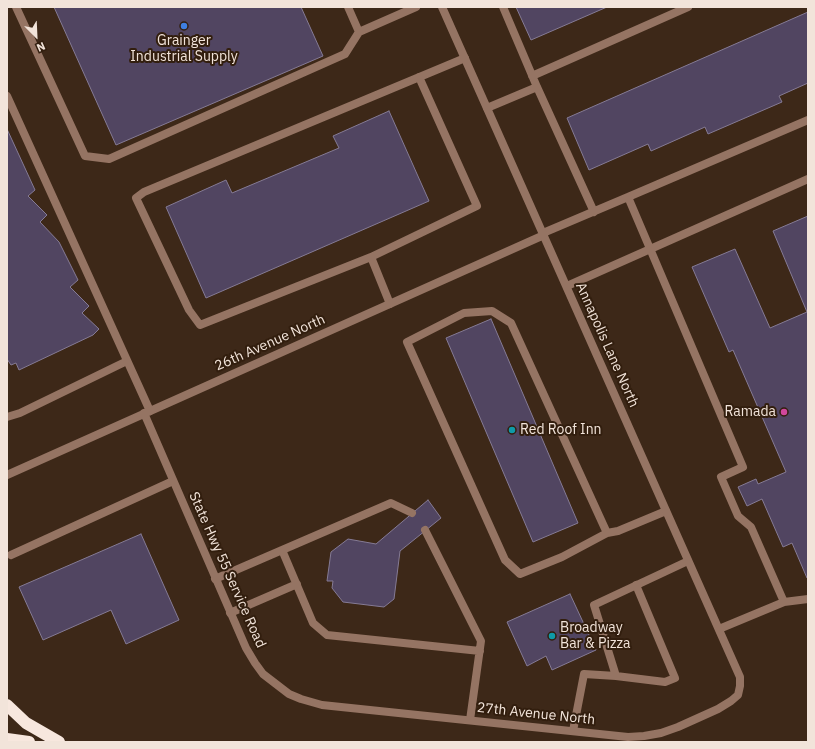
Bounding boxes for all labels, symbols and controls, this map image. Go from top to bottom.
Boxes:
north arrow [16,16,56,56]
marker: Grainger Industrial Supply [179,21,189,31]
place label: Grainger Industrial Supply [130,33,238,66]
text: N [34,39,47,55]
street label: Annapolis Lane North [572,280,642,410]
street label: 26th Avenue North [212,311,328,375]
place label: Ramada [724,404,776,420]
marker: Ramada [779,407,789,417]
place label: Red Roof Inn [520,422,602,438]
marker: Red Roof Inn [507,425,517,435]
street label: State Hwy 55 Service Road [185,489,269,651]
place label: Broadway Bar & Pizza [560,620,631,652]
marker: Broadway Bar & Pizza [547,631,557,641]
street label: 27th Avenue North [476,699,596,729]

